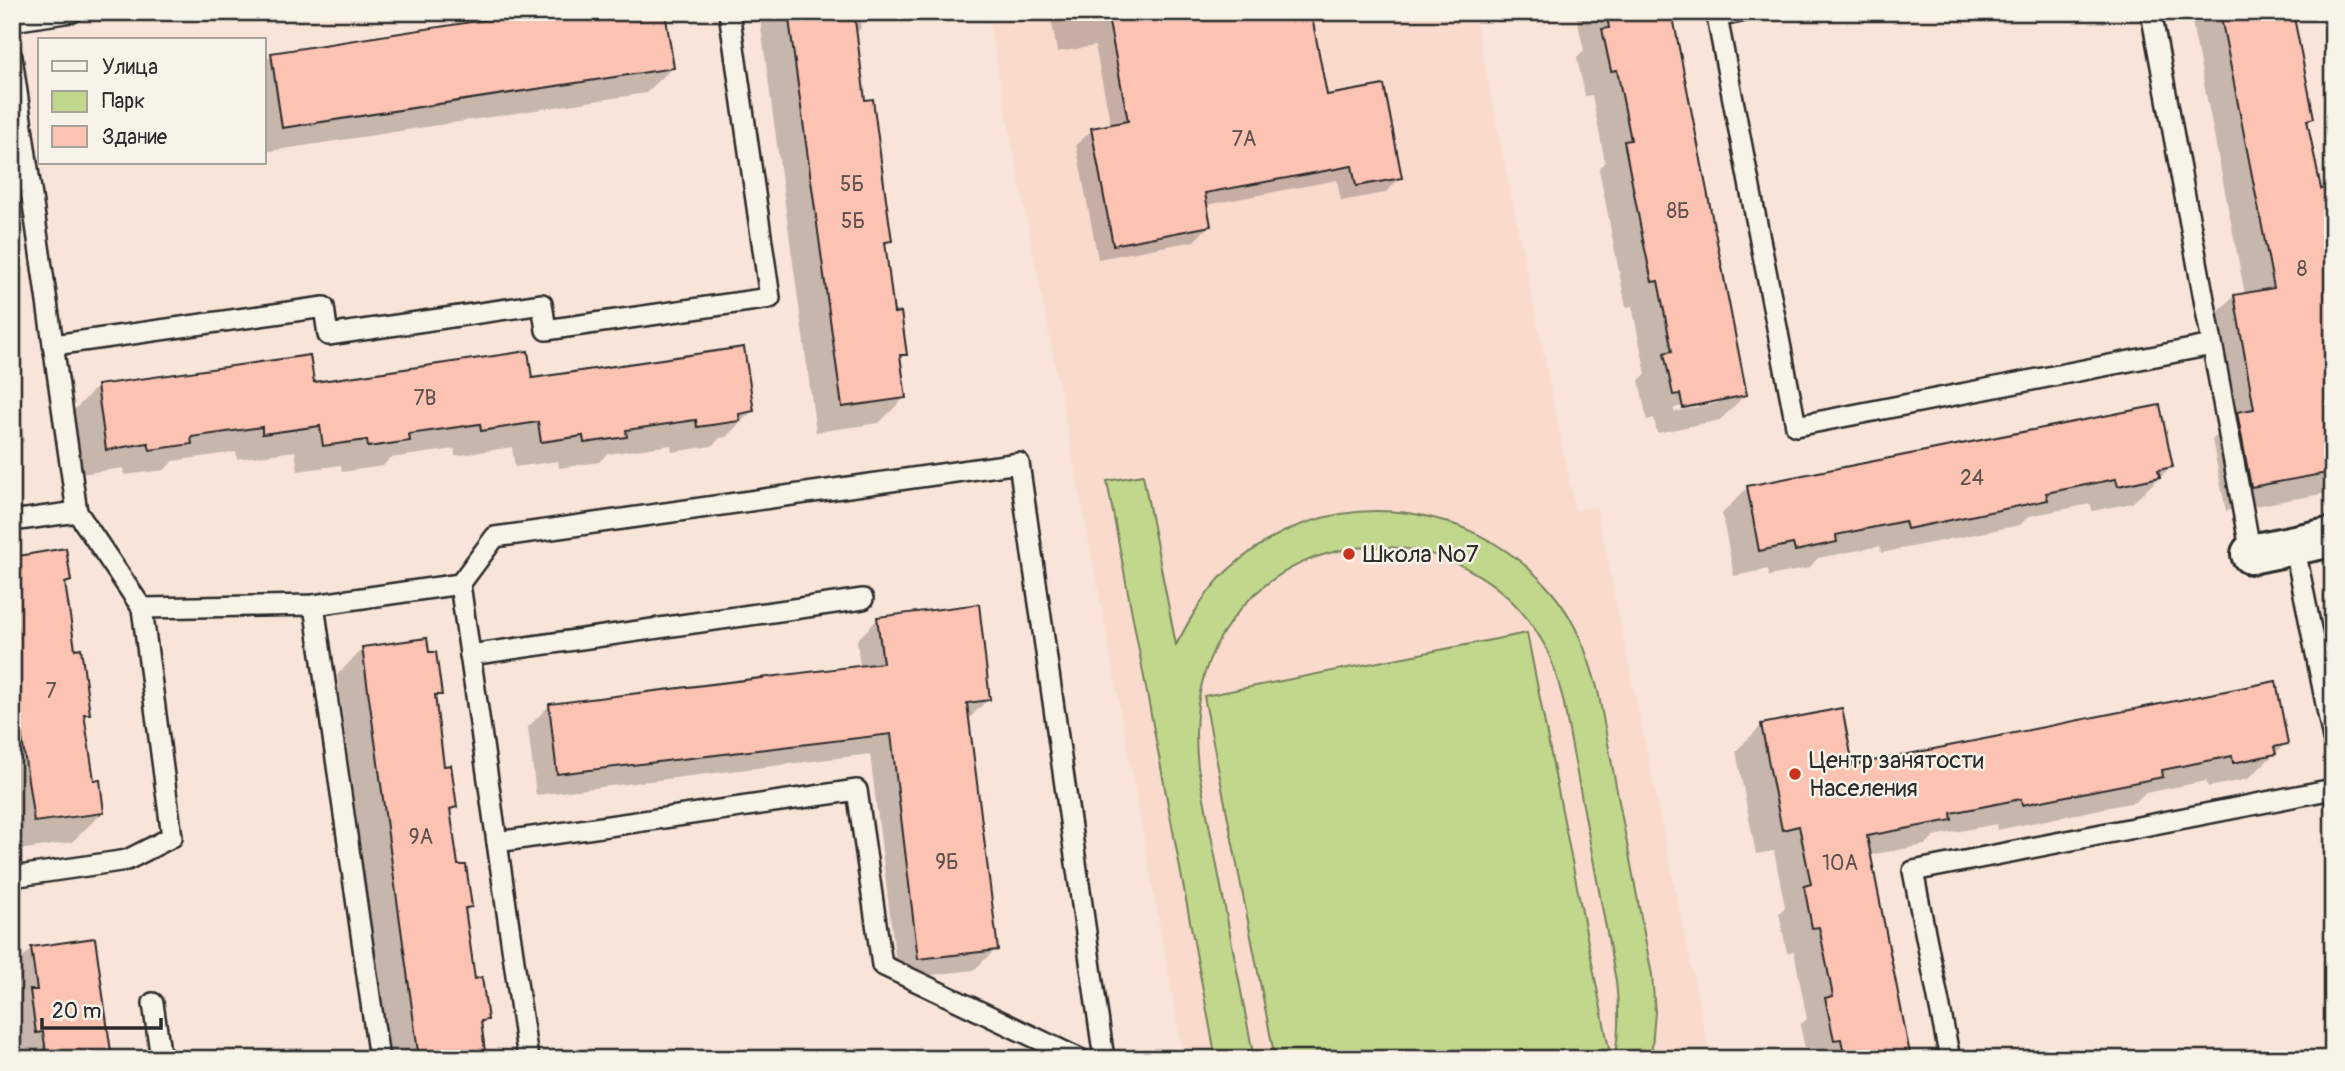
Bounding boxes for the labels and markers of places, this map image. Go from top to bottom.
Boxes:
place label: Школа №7 [1363,540,1479,569]
marker: Школа №7 [1341,546,1357,562]
place label: Центр занятости Населения [1809,746,1984,803]
marker: Центр занятости Населения [1787,766,1803,782]

